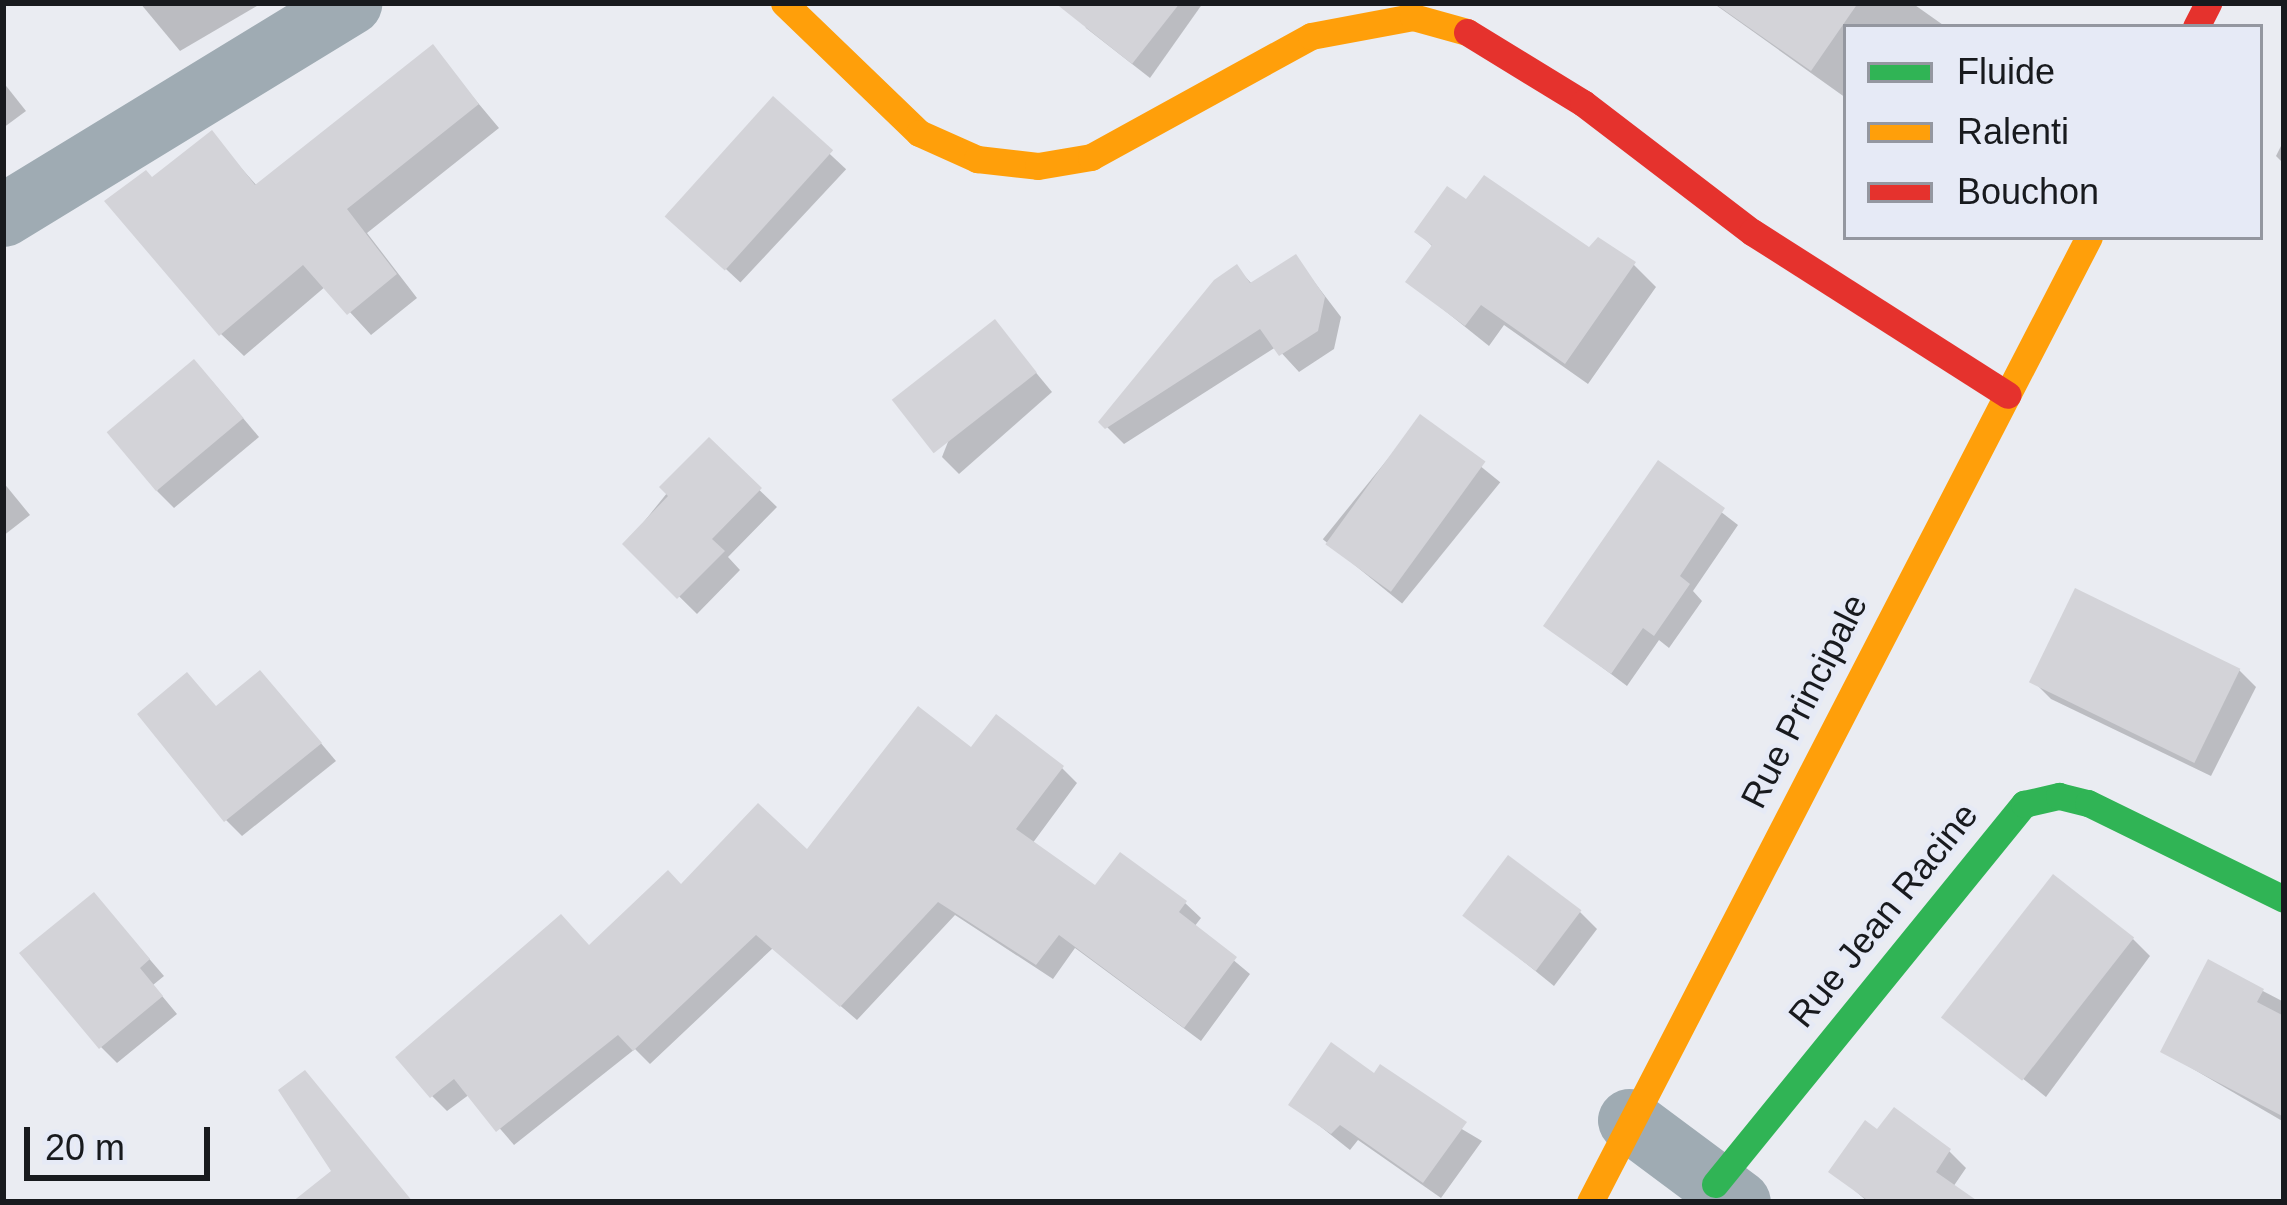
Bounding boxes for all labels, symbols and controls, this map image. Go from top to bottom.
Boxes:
legend [1843,24,2263,240]
text: Fluide [1957,51,2055,92]
text: Ralenti [1957,111,2069,152]
text: Bouchon [1957,171,2099,212]
street label: Rue Principale [1732,587,1876,815]
street label: Rue Jean Racine [1779,794,1987,1036]
scale bar [30,1103,216,1177]
text: 20 m [45,1127,125,1168]

